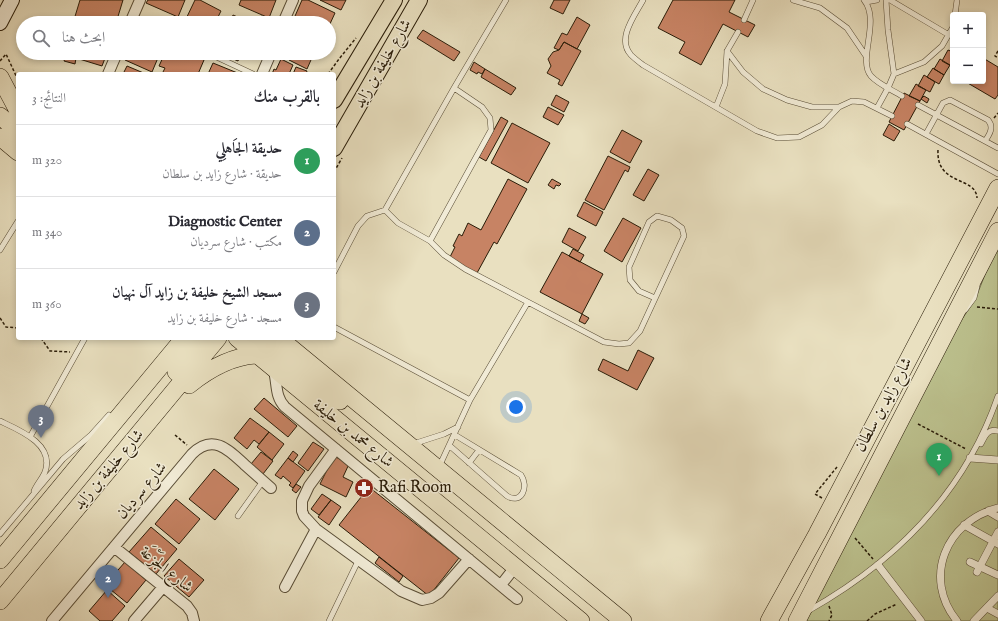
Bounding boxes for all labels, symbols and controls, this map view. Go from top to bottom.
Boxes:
map controls [950,12,986,84]
button: + [950,12,986,48]
search box [16,16,336,60]
street label: شارع خليفة بن زايد [350,16,418,113]
icon: search [30,27,52,49]
text: ابحث هنا [62,28,105,47]
button: − [950,48,986,84]
text: بالقرب منك [253,87,320,108]
text: النتائج: 3 [32,90,66,107]
text: حديقة الجَاهلِي [215,139,282,158]
text: 320 m [32,152,62,169]
text: 1 [305,152,309,169]
text: حديقة · شارع زايد بن سلطان [162,166,282,183]
text: Diagnostic Center [168,212,282,231]
text: 340 m [32,224,63,241]
text: 2 [304,224,310,241]
text: مكتب · شارع سرديان [190,234,282,251]
text: مسجد الشيخ خليفة بن زايد آل نهيان [112,283,282,302]
text: 360 m [32,296,62,313]
text: 3 [305,296,309,313]
text: مسجد · شارع خليفة بن زايد [167,310,282,327]
street label: شارع زايد بن سلطان [851,354,919,457]
street label: شارع محمد بن خليفة [307,395,397,474]
your location [506,397,526,417]
pin: 3 [28,405,54,438]
street label: شارع خليفة بن زايد [69,426,150,516]
pin: 1 [926,443,952,476]
street label: شارع سرديان [112,458,173,525]
pharmacy icon: Rafi Room [353,477,375,499]
place label: Rafi Room [378,478,452,498]
street label: شارع الجَزْعَة [134,540,199,599]
pin: 2 [95,565,121,598]

